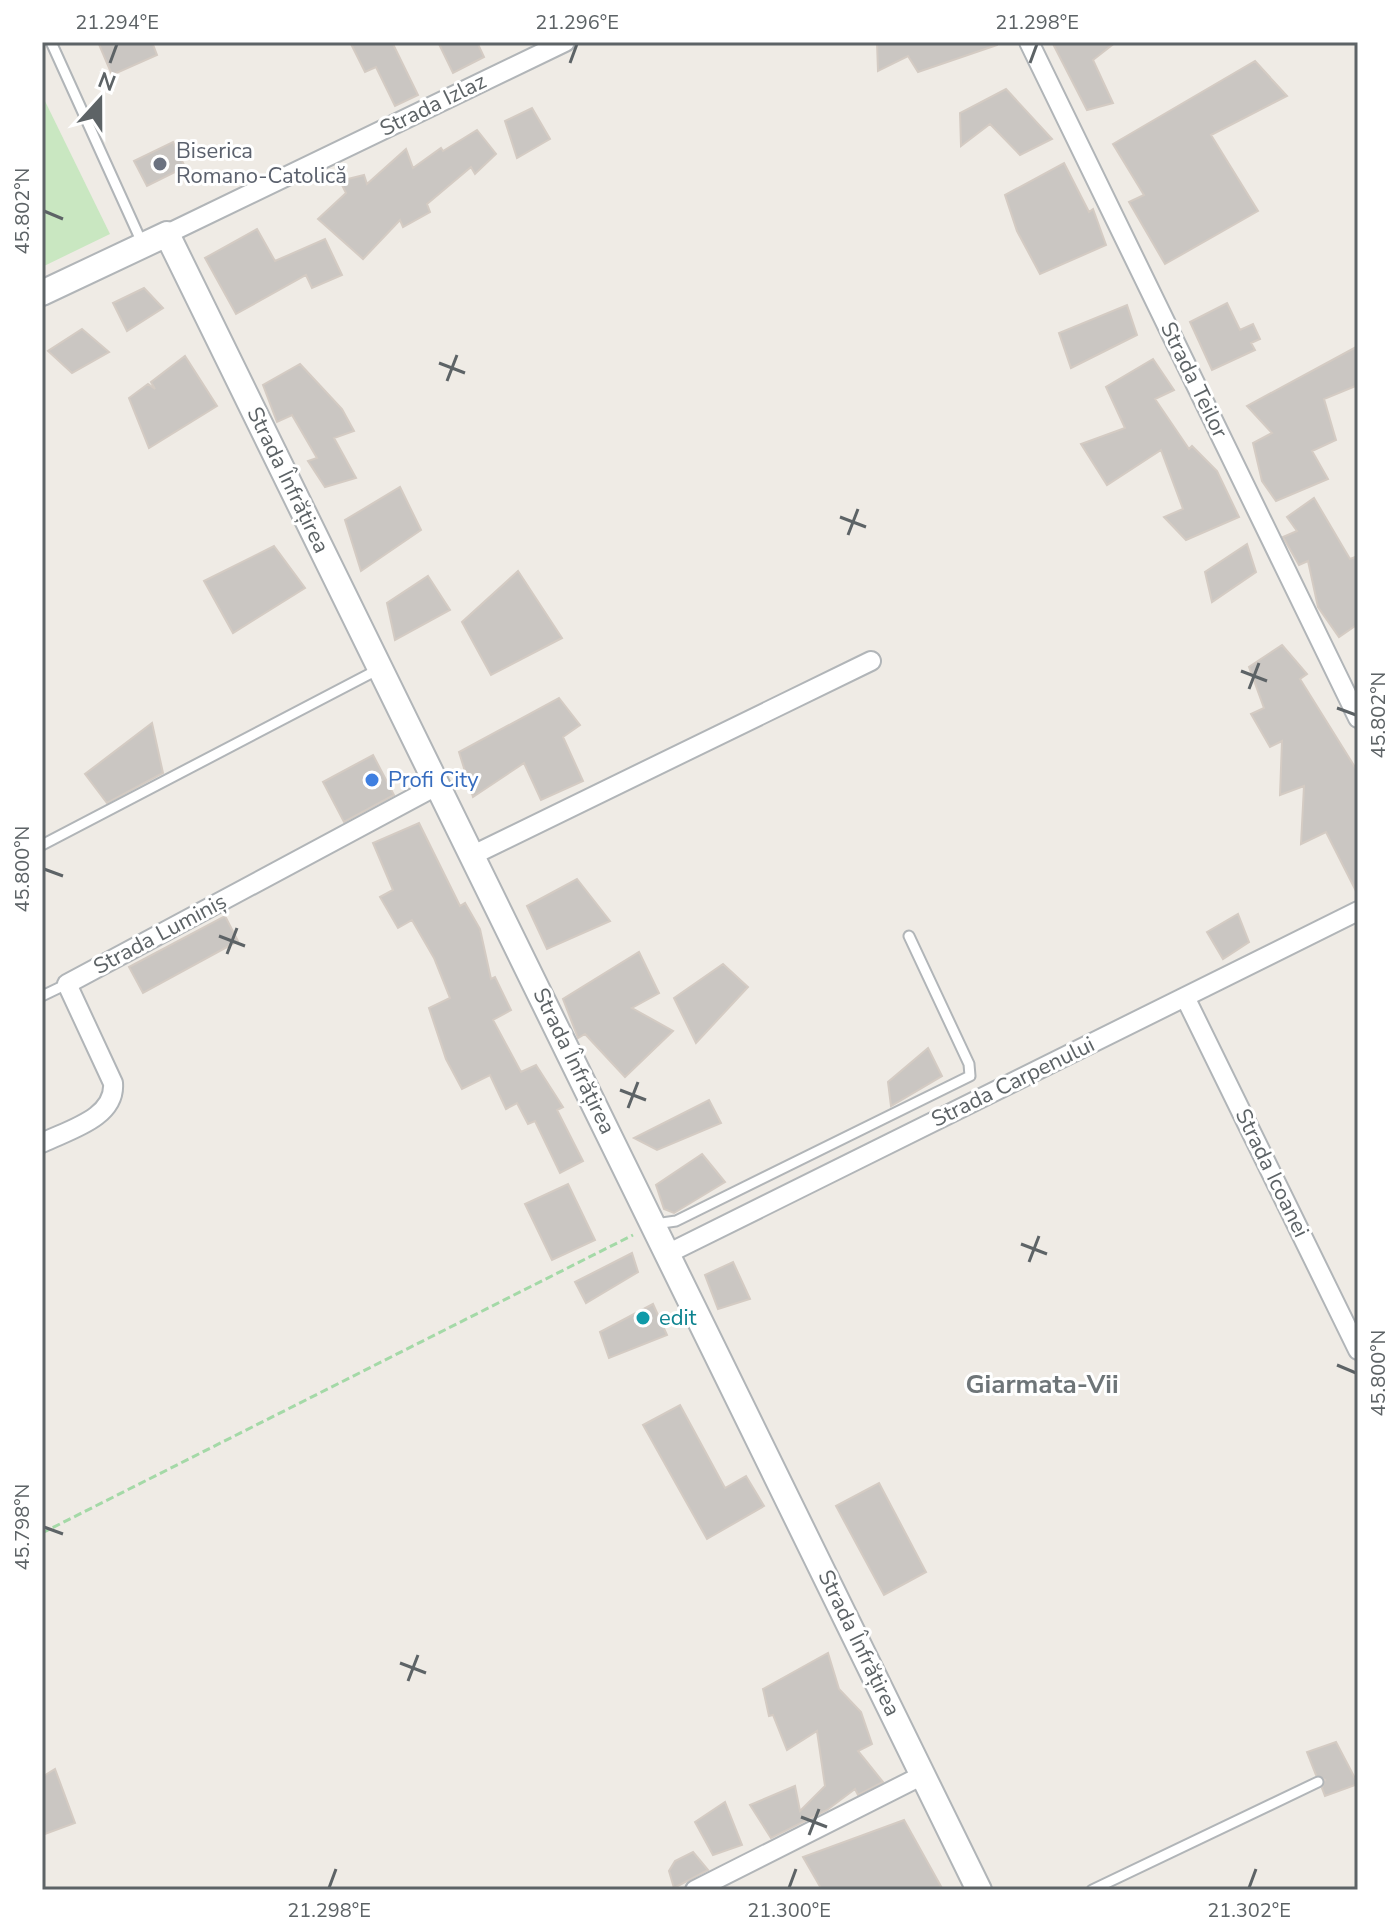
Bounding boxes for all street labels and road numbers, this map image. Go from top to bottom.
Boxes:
street label: Strada Izlaz [375,66,491,144]
street label: Strada Teilor [1153,317,1235,443]
street label: Strada Înfrățirea [240,402,336,558]
street label: Strada Luminiș [88,886,232,982]
street label: Strada Înfrățirea [526,983,622,1139]
street label: Strada Carpenului [926,1029,1100,1135]
street label: Strada Icoanei [1228,1104,1316,1242]
street label: Strada Înfrățirea [811,1565,907,1721]

